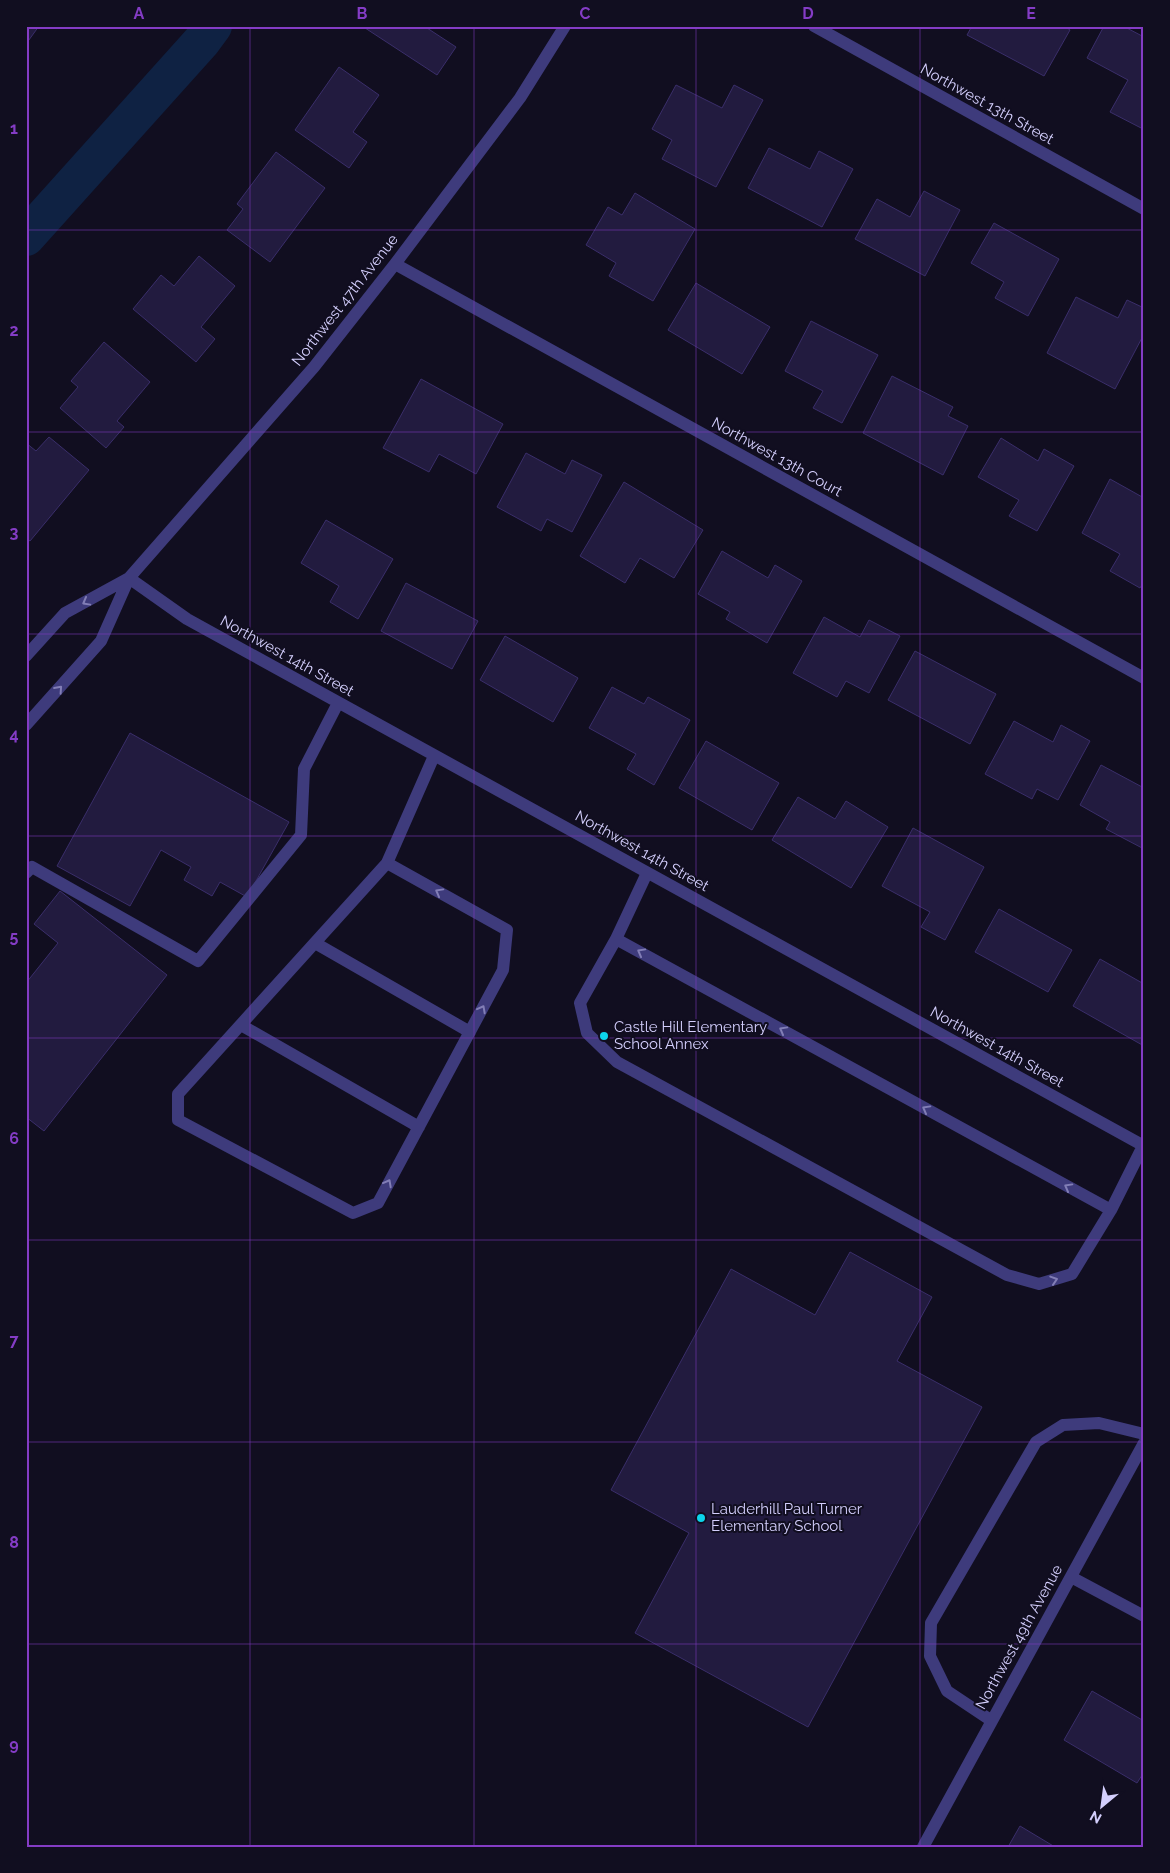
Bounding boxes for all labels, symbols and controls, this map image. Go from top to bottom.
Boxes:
text: A [134,4,145,23]
text: B [357,4,368,23]
text: C [580,4,591,23]
text: D [802,4,814,23]
text: E [1026,4,1036,23]
street label: Northwest 13th Street [917,60,1057,148]
text: 1 [10,119,18,138]
street label: Northwest 47th Avenue [288,230,402,369]
text: 2 [9,321,19,340]
street label: Northwest 13th Court [709,414,845,500]
text: 3 [10,523,19,542]
one-way arrow [83,596,92,606]
street label: Northwest 14th Street [217,612,357,700]
one-way arrow [53,685,62,694]
text: 4 [9,725,19,744]
street label: Northwest 14th Street [572,807,712,895]
one-way arrow [435,889,444,899]
text: 5 [10,927,19,946]
one-way arrow [637,948,646,958]
street label: Northwest 14th Street [927,1003,1067,1091]
one-way arrow [476,1006,486,1015]
place label: Castle Hill Elementary School Annex [614,1018,767,1053]
one-way arrow [779,1027,788,1037]
marker: Castle Hill Elementary School Annex [598,1030,610,1042]
one-way arrow [922,1105,931,1115]
text: 6 [9,1129,19,1148]
one-way arrow [382,1180,392,1189]
one-way arrow [1064,1183,1073,1193]
one-way arrow [1049,1275,1057,1285]
text: 7 [10,1331,19,1350]
place label: Lauderhill Paul Turner Elementary School [711,1500,863,1535]
marker: Lauderhill Paul Turner Elementary School [695,1512,707,1524]
text: 8 [9,1533,19,1552]
street label: Northwest 49th Avenue [972,1561,1066,1713]
text: 9 [9,1735,19,1754]
north arrow [1078,1780,1128,1830]
text: N [1087,1808,1104,1827]

